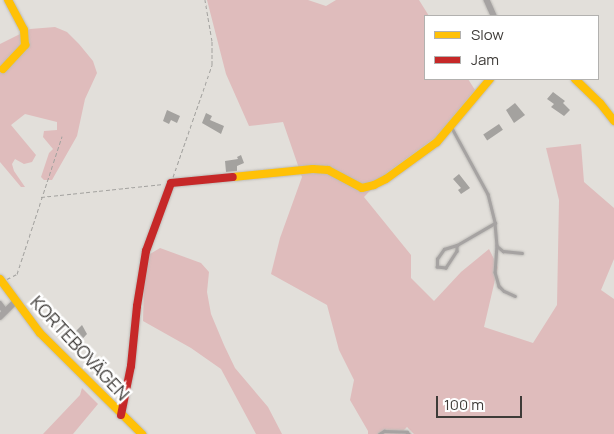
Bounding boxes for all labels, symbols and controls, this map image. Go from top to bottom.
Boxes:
legend [424,15,599,80]
text: Slow [471,24,504,45]
text: Jam [471,49,499,70]
street label: KORTEBOVÄGEN [26,291,134,405]
scale bar [439,386,525,418]
text: 100 m [444,394,484,415]

